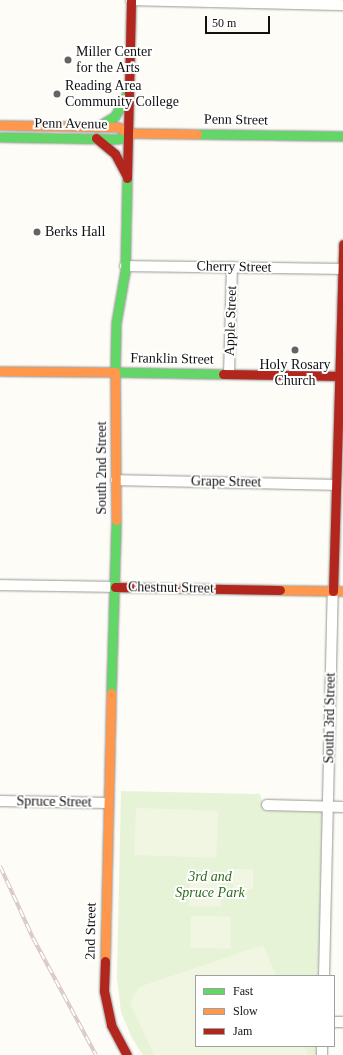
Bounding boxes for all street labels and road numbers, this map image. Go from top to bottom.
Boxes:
street label: Penn Street [204,111,268,129]
street label: Penn Avenue [34,115,108,133]
street label: Cherry Street [196,258,272,276]
street label: Apple Street [221,286,241,356]
street label: Franklin Street [130,350,214,368]
street label: South 2nd Street [94,421,110,515]
street label: Grape Street [191,473,261,491]
street label: Chestnut Street [128,579,214,597]
street label: South 3rd Street [321,672,339,764]
street label: Spruce Street [16,793,92,811]
street label: 2nd Street [82,902,100,960]

